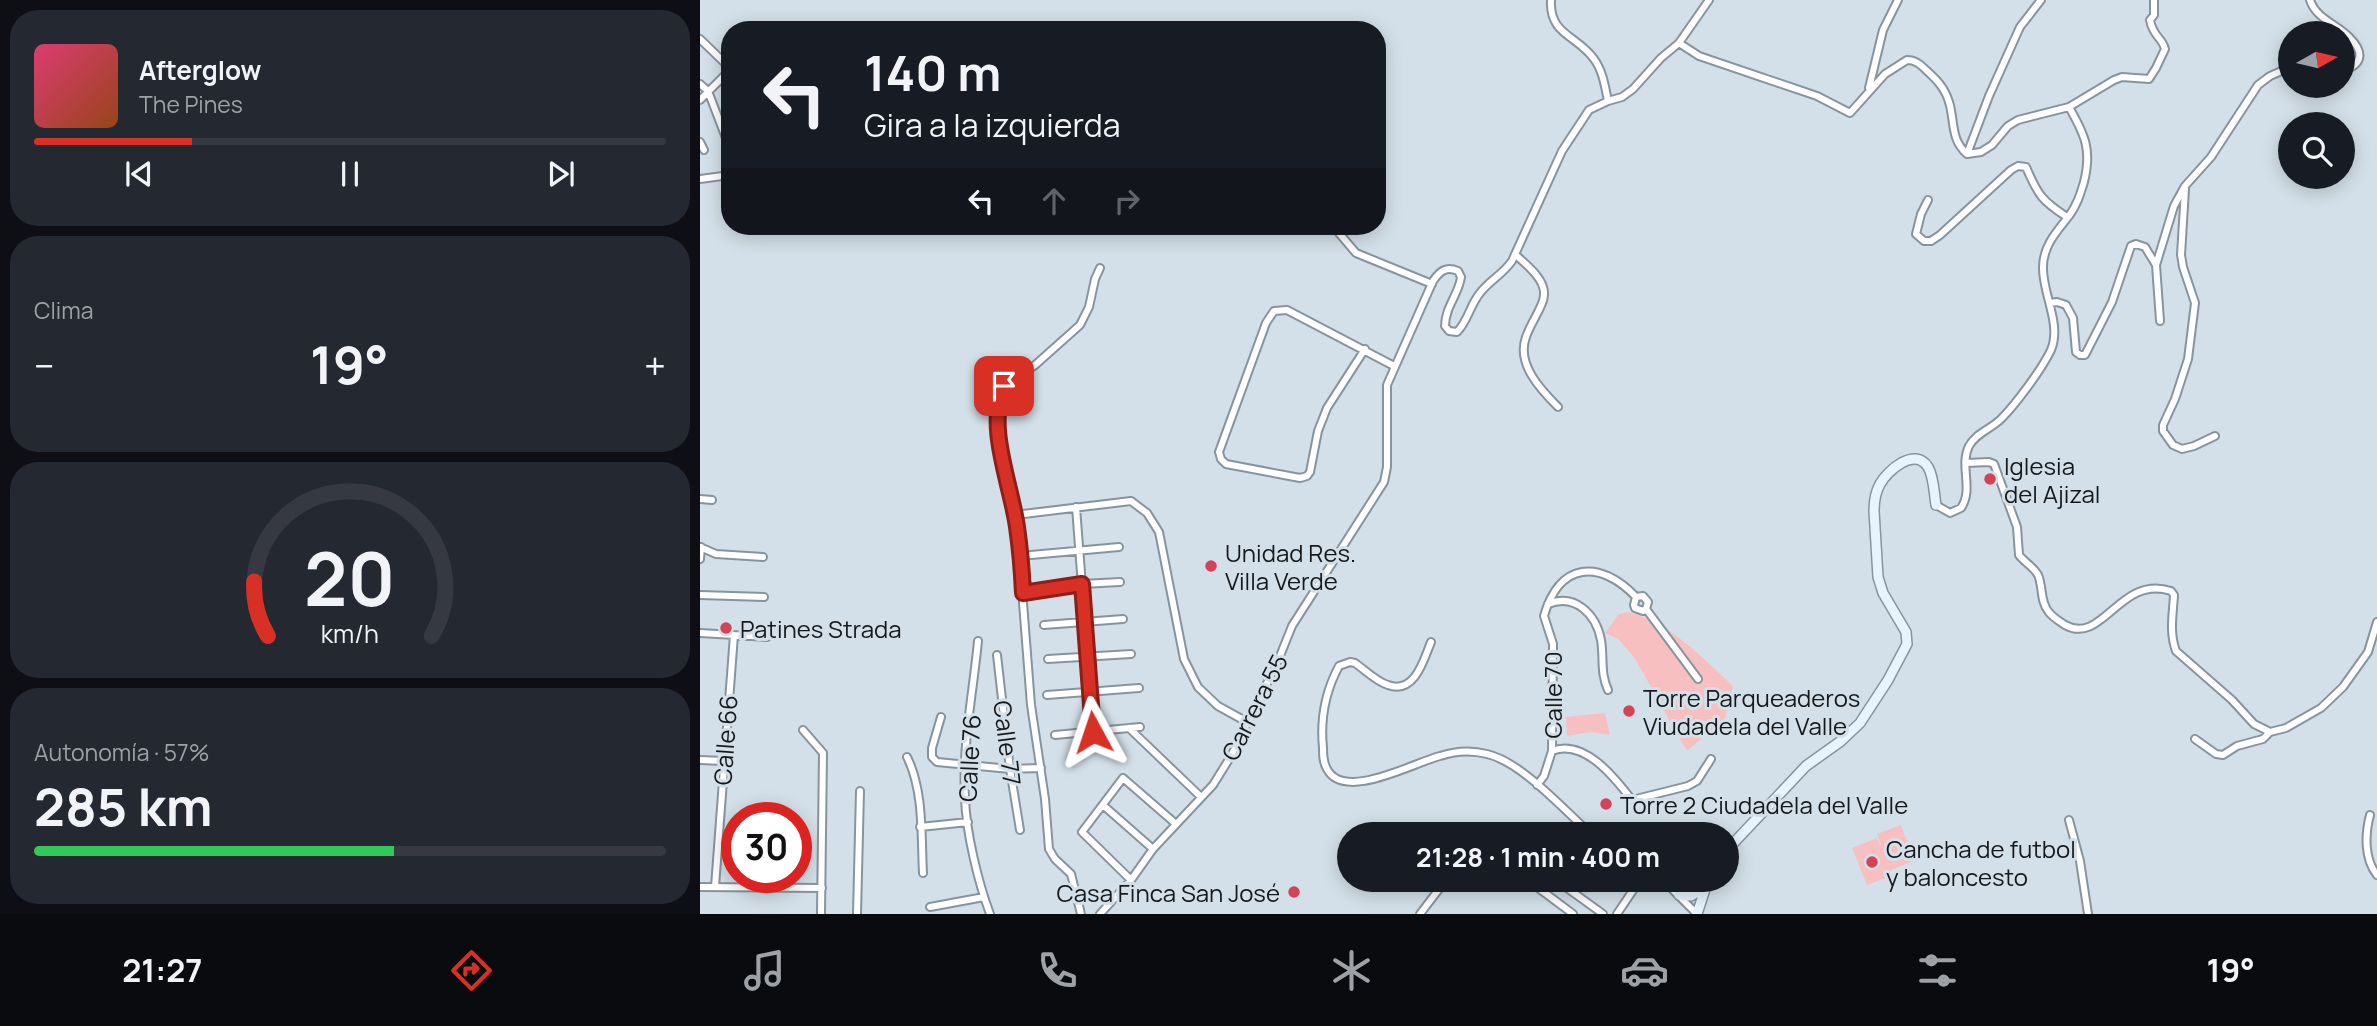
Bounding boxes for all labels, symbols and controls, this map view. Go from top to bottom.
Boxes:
north arrow [2278,21,2356,98]
map controls [2278,21,2355,189]
text: 140 m [864,39,1001,106]
icon: left [749,49,840,140]
text: Afterglow [139,52,261,88]
text: The Pines [139,88,243,120]
text: Gira a la izquierda [864,103,1120,147]
button: search [2278,112,2355,189]
icon: previous [120,155,158,193]
icon: pause [331,155,369,193]
icon: next [542,155,580,193]
icon: left [962,182,1000,220]
icon: ahead [1035,182,1073,220]
icon: right [1108,182,1146,220]
text: Clima [34,294,93,326]
text: 19° [310,329,389,400]
text: − [34,339,55,391]
text: + [644,339,666,391]
pin [974,356,1034,416]
icon: arrive [985,367,1023,405]
place label: Iglesia del Ajizal [2004,449,2100,510]
marker: Iglesia del Ajizal [1982,471,1998,487]
text: 20 [304,528,396,628]
place label: Unidad Res. Villa Verde [1225,536,1356,597]
marker: Unidad Res. Villa Verde [1203,558,1219,574]
place label: Patines Strada [740,612,902,645]
text: km/h [321,616,379,651]
marker: Patines Strada [718,620,734,636]
street label: Carrera 55 [1213,648,1295,766]
street label: Calle 70 [1536,651,1569,739]
place label: Torre Parqueaderos Viudadela del Valle [1643,681,1860,742]
street label: Calle 66 [705,694,745,786]
position arrow [1056,695,1130,769]
street label: Calle 77 [986,699,1030,787]
marker: Torre Parqueaderos Viudadela del Valle [1621,703,1637,719]
street label: Calle 76 [950,713,988,803]
text: Autonomía · 57% [34,736,209,768]
text: 285 km [34,771,212,842]
place label: Torre 2 Ciudadela del Valle [1620,788,1908,821]
marker: Torre 2 Ciudadela del Valle [1598,796,1614,812]
speed limit sign: 30 [721,802,812,893]
place label: Cancha de futbol y baloncesto [1886,832,2076,893]
text: 21:28 · 1 min · 400 m [1416,839,1660,875]
marker: Cancha de futbol y baloncesto [1864,854,1880,870]
place label: Casa Finca San José [1057,876,1280,909]
marker: Casa Finca San José [1286,884,1302,900]
icon: directions [447,946,496,995]
icon: music [740,946,789,995]
icon: phone [1033,946,1082,995]
icon: climate [1327,946,1376,995]
icon: car [1620,946,1669,995]
icon: filters [1913,946,1962,995]
text: 21:27 [122,948,202,992]
text: 19° [2207,948,2255,992]

